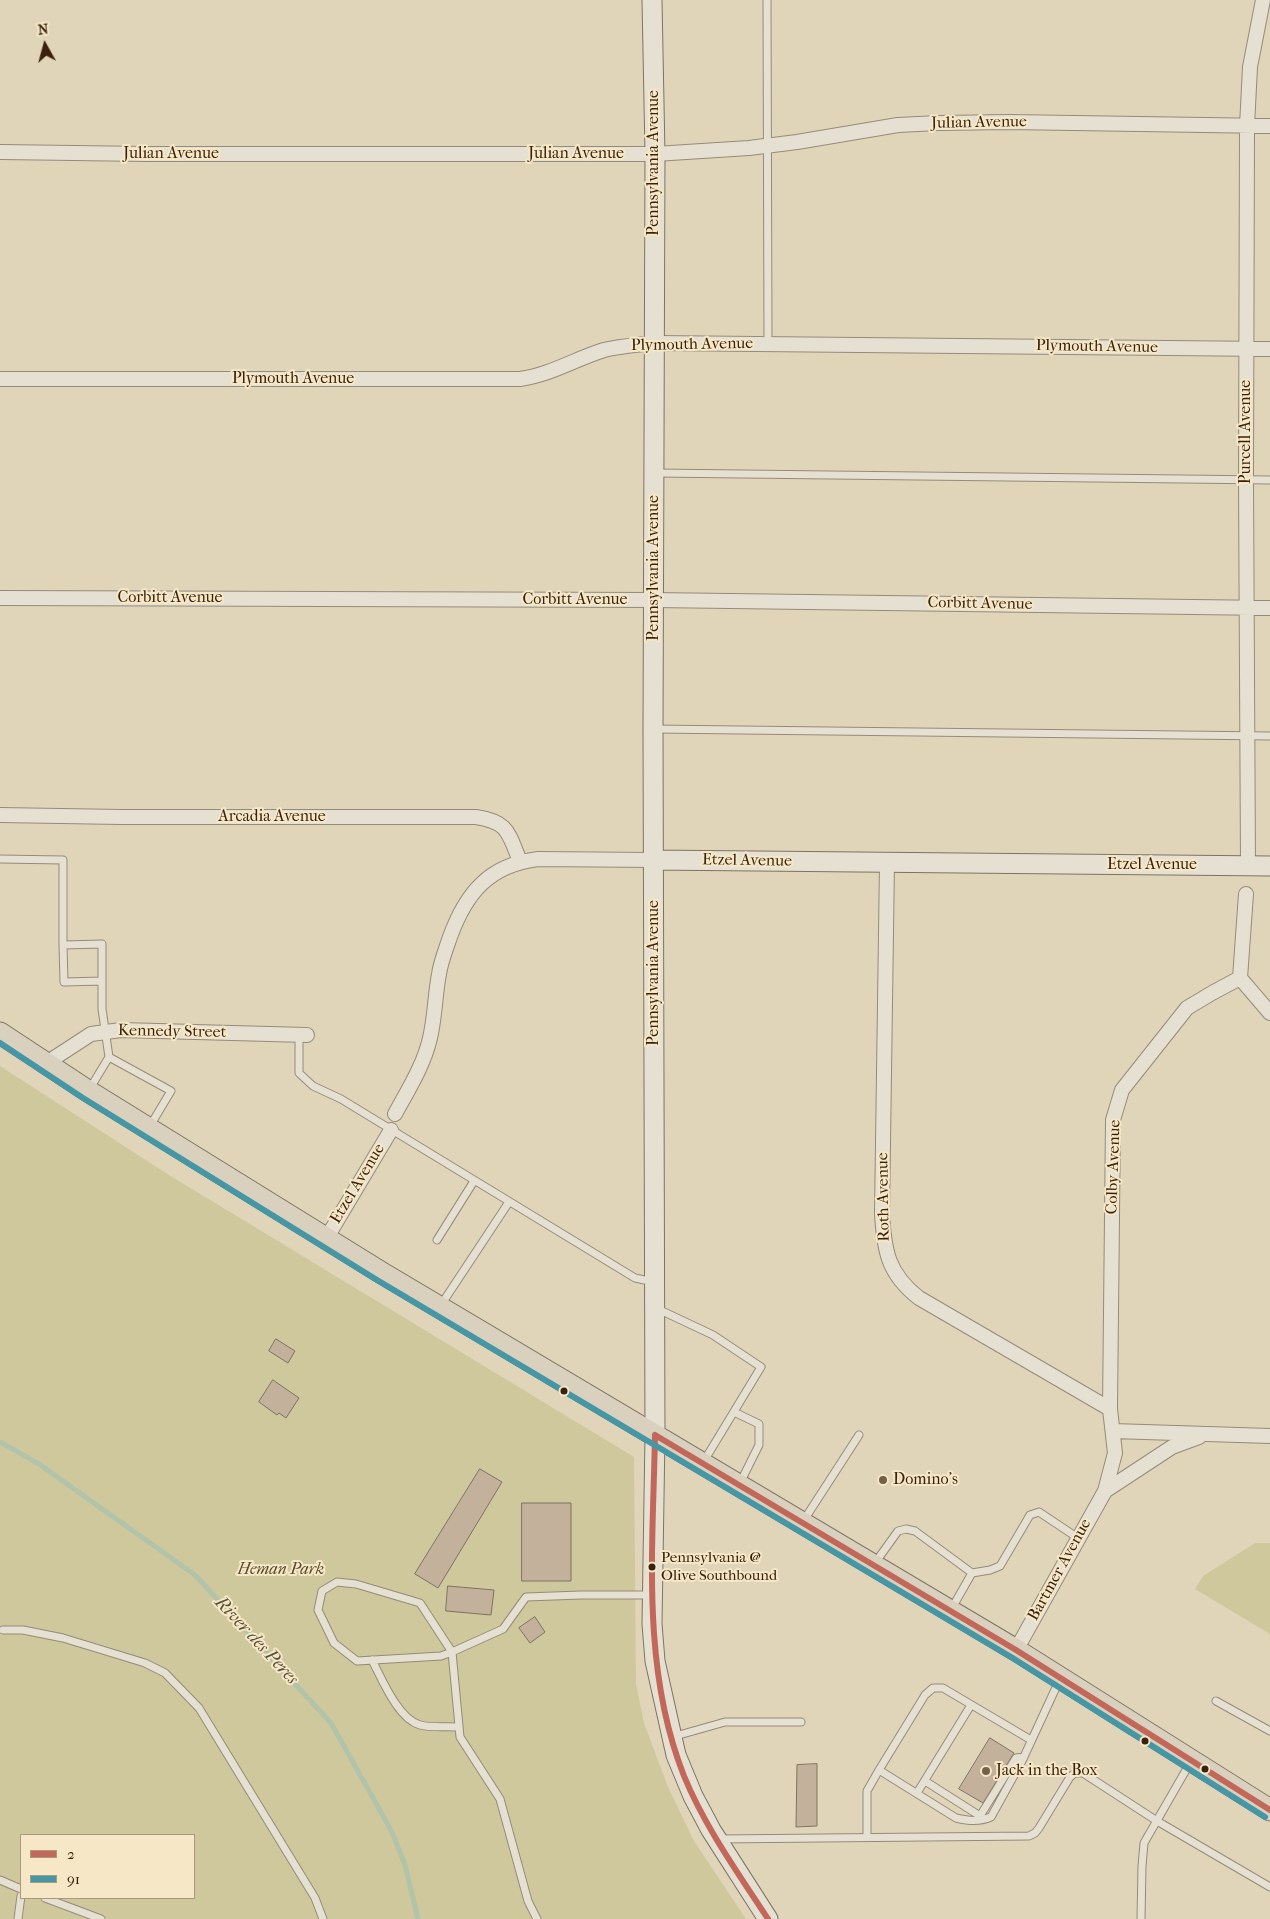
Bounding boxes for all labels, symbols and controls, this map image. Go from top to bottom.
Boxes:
north arrow [20,20,70,70]
text: N [37,21,49,39]
street label: Pennsylvania Avenue [644,90,664,236]
street label: Julian Avenue [931,113,1027,133]
street label: Julian Avenue [123,144,219,164]
street label: Julian Avenue [528,144,624,164]
street label: Plymouth Avenue [631,334,753,356]
street label: Plymouth Avenue [1036,336,1158,358]
street label: Plymouth Avenue [232,369,354,389]
street label: Purcell Avenue [1236,380,1256,484]
street label: Pennsylvania Avenue [644,495,664,641]
street label: Corbitt Avenue [118,588,222,608]
street label: Corbitt Avenue [523,590,627,610]
street label: Corbitt Avenue [927,593,1033,615]
street label: Arcadia Avenue [218,807,326,827]
street label: Etzel Avenue [702,851,792,871]
street label: Etzel Avenue [1107,855,1197,875]
street label: Pennsylvania Avenue [644,900,664,1046]
street label: Kennedy Street [118,1021,226,1043]
street label: Colby Avenue [1103,1119,1125,1215]
street label: Etzel Avenue [327,1141,389,1227]
street label: Roth Avenue [874,1152,894,1242]
unlabelled marker [559,1386,569,1396]
place label: Domino's [893,1470,958,1490]
marker: Domino's [877,1474,889,1486]
street label: Bartmer Avenue [1024,1516,1096,1624]
place label: Pennsylvania @ Olive Southbound [661,1549,777,1584]
park label: Heman Park [238,1560,324,1580]
marker: Pennsylvania @ Olive Southbound [647,1562,657,1572]
water label: River des Peres [210,1592,302,1690]
unlabelled marker [1140,1736,1150,1746]
place label: Jack in the Box [996,1761,1098,1781]
unlabelled marker [1200,1764,1210,1774]
marker: Jack in the Box [980,1765,992,1777]
legend [20,1834,195,1899]
text: 2 [67,1845,75,1863]
text: 91 [67,1870,80,1888]

